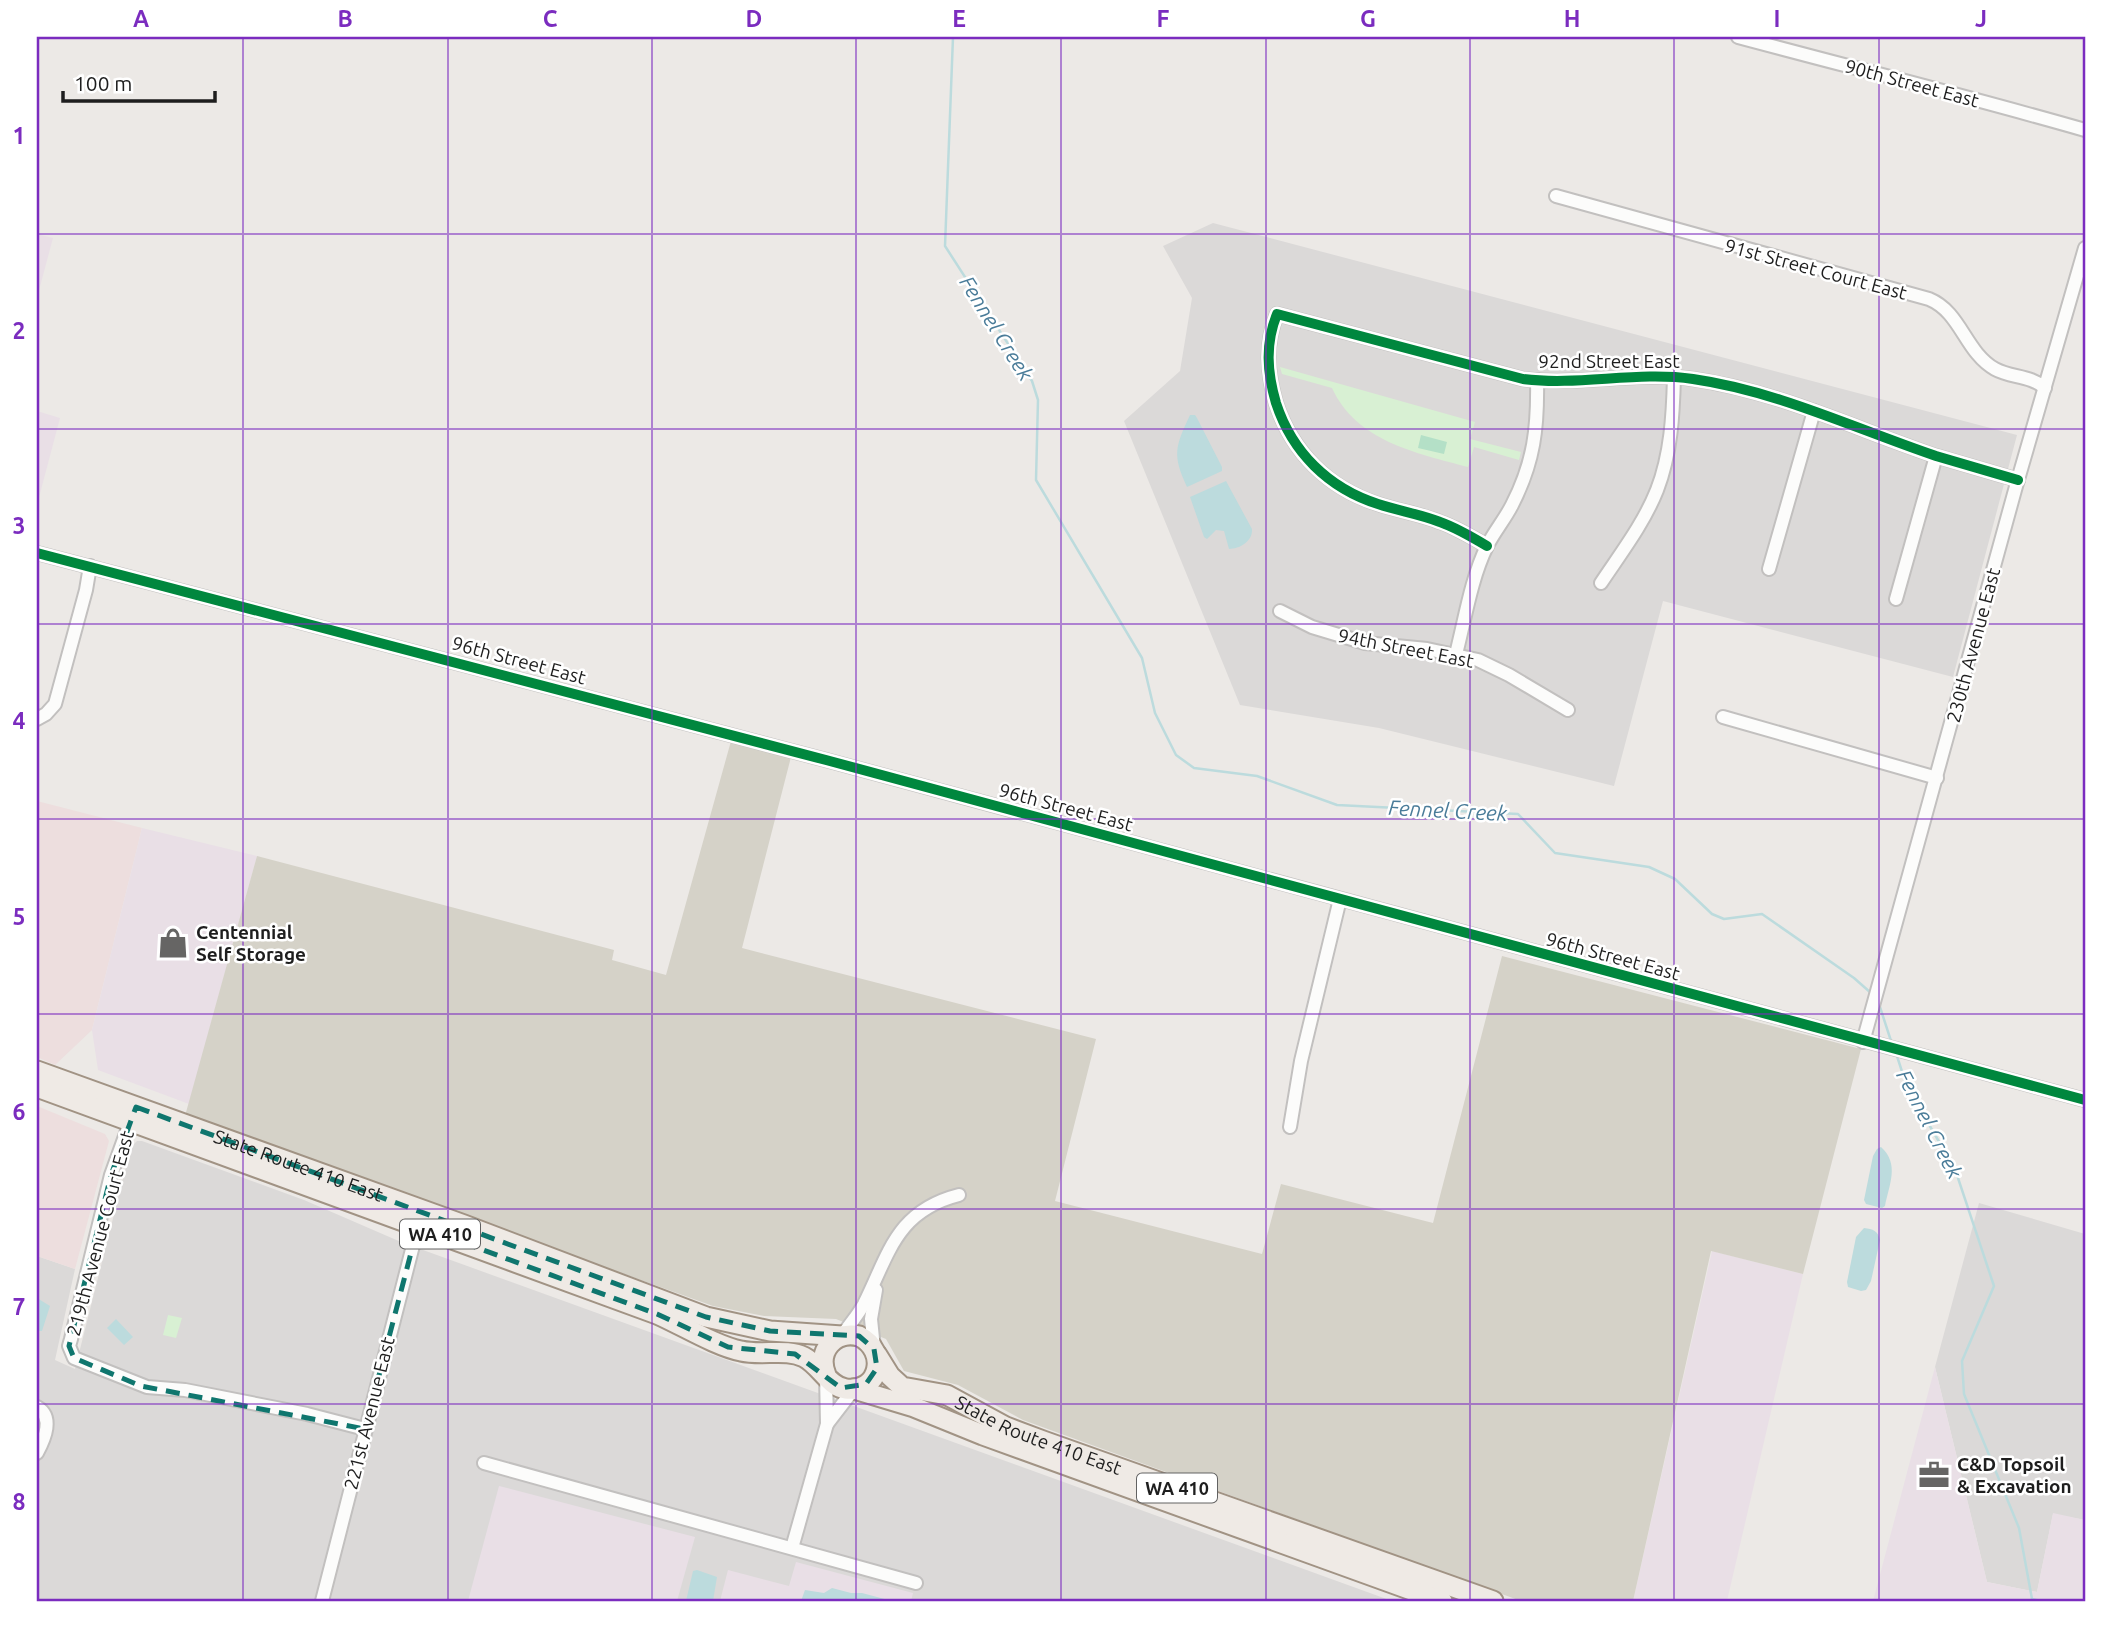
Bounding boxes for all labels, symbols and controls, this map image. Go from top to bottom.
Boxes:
text: A [133,6,149,31]
text: B [337,6,353,31]
text: C [543,6,558,31]
text: D [746,6,762,31]
text: E [952,6,966,31]
text: F [1157,6,1170,31]
text: G [1360,6,1376,31]
text: H [1564,6,1580,31]
text: I [1774,6,1780,31]
text: J [1975,6,1987,31]
street label: 90th Street East [1843,55,1982,112]
scale bar [63,60,215,104]
text: 100 m [74,71,132,95]
text: 1 [13,123,25,148]
street label: 91st Street Court East [1723,234,1910,304]
water label: Fennel Creek [955,271,1039,385]
text: 2 [13,318,25,343]
street label: 92nd Street East [1538,350,1680,372]
text: 3 [13,513,25,538]
street label: 230th Avenue East [1942,565,2004,725]
street label: 94th Street East [1336,624,1476,672]
street label: 96th Street East [450,632,589,689]
text: 4 [13,708,26,733]
street label: 96th Street East [997,779,1136,836]
water label: Fennel Creek [1388,795,1508,825]
text: 5 [13,904,25,929]
place label: Centennial Self Storage [196,921,306,965]
shop icon: Centennial Self Storage [156,926,190,960]
street label: 96th Street East [1544,928,1683,985]
water label: Fennel Creek [1892,1065,1968,1183]
text: 6 [13,1099,26,1124]
street label: State Route 410 East [211,1125,387,1206]
street label: 219th Avenue Court East [62,1127,138,1338]
road number: WA 410 [400,1219,480,1248]
text: 7 [13,1294,25,1319]
street label: 221st Avenue East [339,1334,399,1492]
street label: State Route 410 East [952,1391,1125,1479]
place label: C&D Topsoil & Excavation [1957,1453,2072,1497]
office icon: C&D Topsoil & Excavation [1917,1458,1951,1492]
road number: WA 410 [1137,1474,1217,1503]
text: 8 [13,1489,25,1514]

